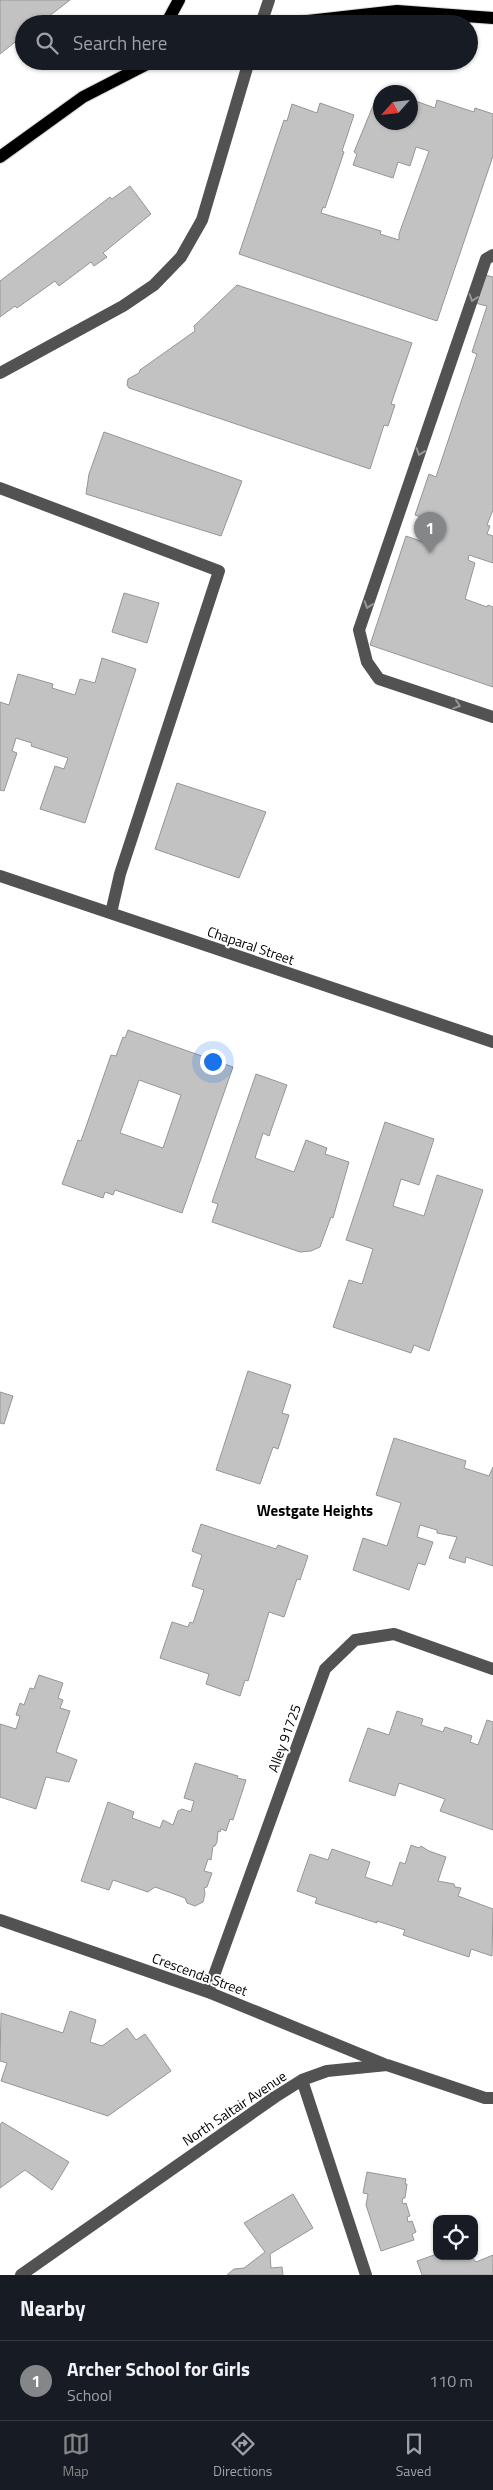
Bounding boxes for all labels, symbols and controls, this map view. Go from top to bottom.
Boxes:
search box [15,15,478,70]
text: Search here [73,28,167,57]
icon: search [33,29,61,57]
north arrow [373,85,418,130]
one-way arrow [469,293,479,302]
one-way arrow [416,447,426,455]
pin: 1 [414,512,446,553]
one-way arrow [363,601,373,609]
one-way arrow [453,699,461,709]
street label: Chaparal Street [205,920,297,970]
your location [200,1049,226,1075]
district label: Westgate Heights [257,1499,373,1522]
street label: Alley 91725 [262,1701,306,1775]
street label: Crescenda Street [149,1947,251,2001]
street label: North Saltair Avenue [178,2065,290,2151]
map controls [433,2215,478,2260]
button: locate [433,2215,478,2260]
text: Nearby [20,2292,85,2324]
text: Archer School for Girls [67,2354,250,2383]
text: 1 [32,2369,40,2393]
text: 110 m [429,2369,473,2393]
text: School [67,2383,112,2407]
tab: Map [62,2430,90,2481]
tab: Directions [213,2430,272,2481]
tab: Saved [396,2430,431,2481]

